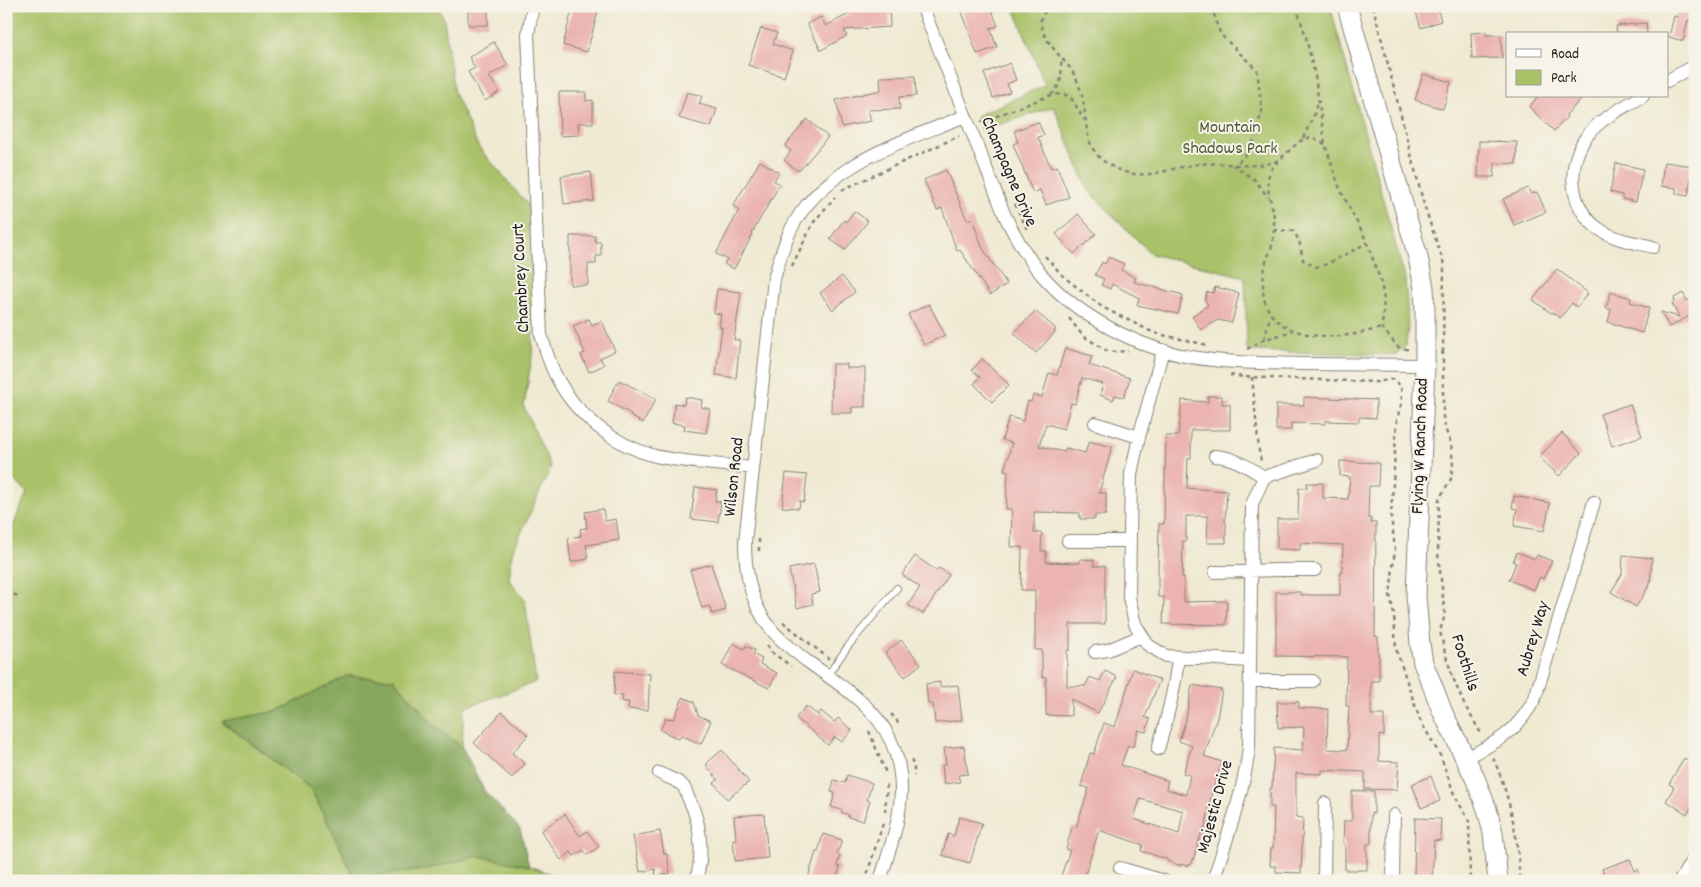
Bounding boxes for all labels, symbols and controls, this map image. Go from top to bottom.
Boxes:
legend [1506,32,1668,98]
text: Road [1551,44,1579,66]
text: Park [1551,68,1577,90]
street label: Champagne Drive [974,113,1043,231]
park label: Mountain Shadows Park [1182,116,1278,162]
street label: Chambrey Court [507,222,537,333]
street label: Flying W Ranch Road [1406,377,1436,515]
street label: Wilson Road [718,436,752,518]
street label: Aubrey Way [1511,598,1557,680]
street label: Foothills [1443,631,1485,695]
street label: Majestic Drive [1192,758,1240,856]

